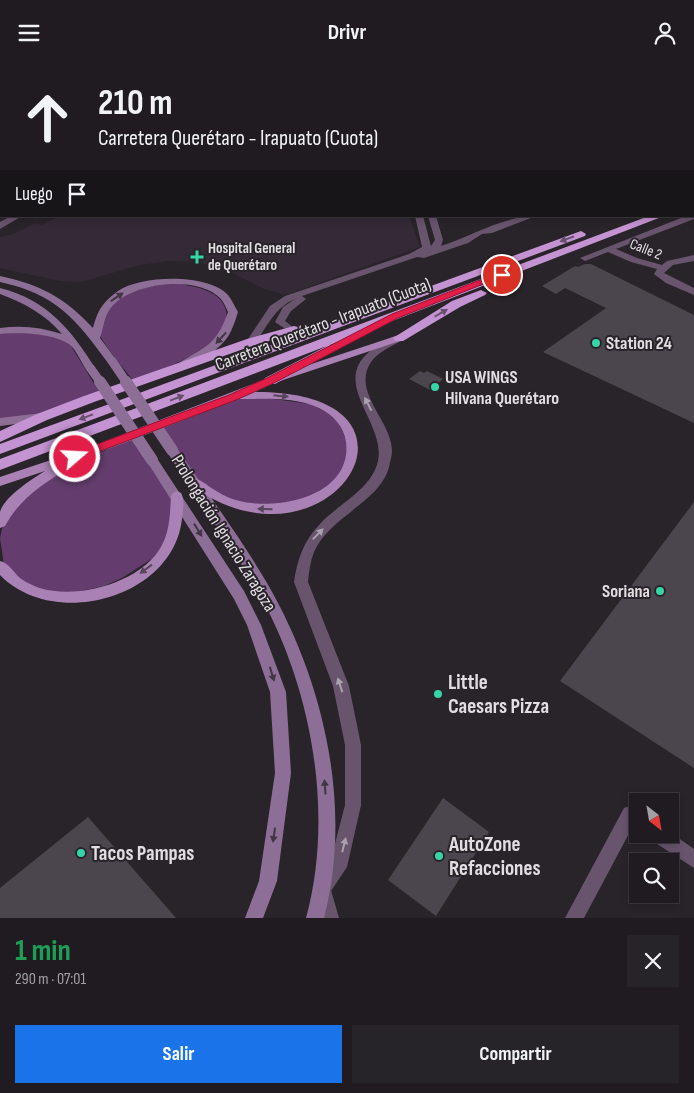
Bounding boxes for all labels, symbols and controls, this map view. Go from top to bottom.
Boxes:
icon: menu [15,19,43,47]
text: Drivr [328,19,366,46]
icon: person [651,19,679,47]
text: 210 m [98,82,172,125]
icon: ahead [15,85,80,150]
text: Carretera Querétaro - Irapuato (Cuota) [98,125,378,152]
icon: arrive [63,180,91,208]
text: Luego [15,183,53,206]
street label: Calle 2 [627,234,665,264]
one-way arrow [559,235,574,243]
place label: Hospital General de Querétaro [208,239,295,275]
marker: Hospital General de Querétaro [190,250,204,264]
pin [481,254,523,296]
icon: arrive [488,261,516,289]
street label: Carretera Querétaro - Irapuato (Cuota) [212,274,434,375]
one-way arrow [110,292,124,302]
one-way arrow [434,309,447,318]
one-way arrow [215,331,227,343]
place label: Station 24 [606,333,672,354]
marker: Station 24 [590,337,602,349]
place label: USA WINGS Hilvana Querétaro [445,367,559,409]
marker: USA WINGS Hilvana Querétaro [429,381,441,393]
one-way arrow [273,392,289,400]
one-way arrow [169,394,184,401]
one-way arrow [364,397,372,412]
one-way arrow [79,414,94,421]
position arrow [48,430,100,482]
street label: Prolongación Ignacio Zaragoza [167,451,280,616]
one-way arrow [257,505,273,513]
one-way arrow [193,524,203,537]
one-way arrow [312,529,324,541]
one-way arrow [139,564,153,574]
place label: Soriana [602,581,650,602]
marker: Soriana [654,585,666,597]
one-way arrow [269,667,277,682]
place label: Little Caesars Pizza [448,670,549,719]
one-way arrow [335,677,343,692]
marker: Little Caesars Pizza [432,688,444,700]
one-way arrow [321,778,329,794]
north arrow [629,793,679,843]
map controls [629,793,679,903]
one-way arrow [270,827,278,843]
place label: AutoZone Refacciones [448,832,540,881]
one-way arrow [340,837,348,852]
place label: Tacos Pampas [91,841,194,866]
marker: Tacos Pampas [75,847,87,859]
marker: AutoZone Refacciones [433,850,445,862]
button: search [629,853,679,903]
text: 1 min [15,933,71,969]
button: close [627,935,679,987]
text: 290 m · 07:01 [15,970,86,989]
button: Salir [15,1025,342,1083]
button: Compartir [352,1025,679,1083]

